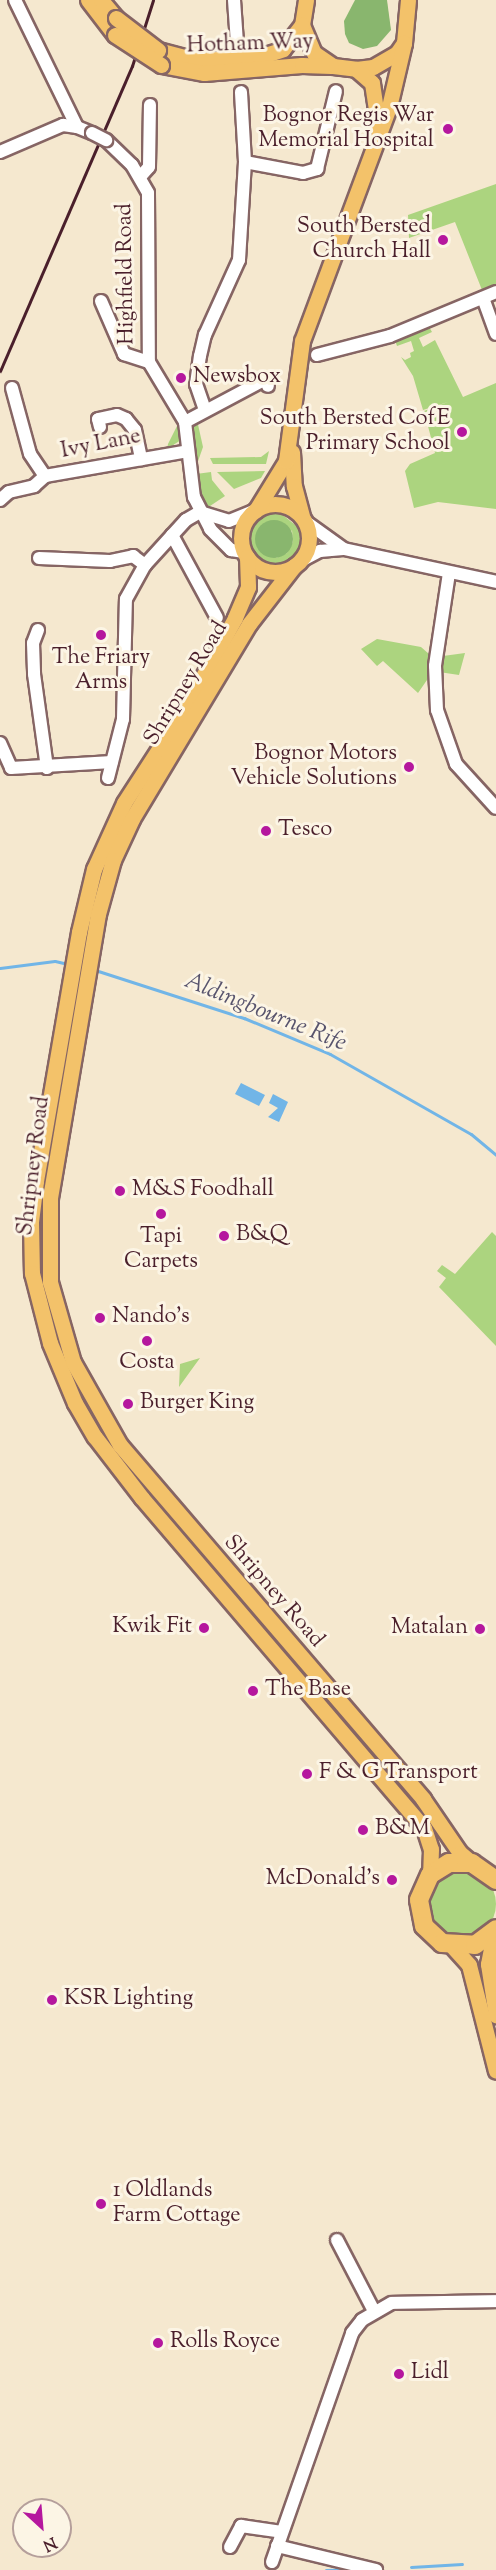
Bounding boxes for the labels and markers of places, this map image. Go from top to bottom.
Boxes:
place label: Bognor Regis War Memorial Hospital [258,103,434,154]
marker: Bognor Regis War Memorial Hospital [439,120,457,138]
place label: South Bersted Church Hall [297,214,431,266]
marker: South Bersted Church Hall [436,233,450,247]
place label: Newsbox [193,365,281,391]
marker: Newsbox [174,371,188,385]
place label: South Bersted CofE Primary School [260,406,450,458]
marker: South Bersted CofE Primary School [455,425,469,439]
marker: The Friary Arms [94,628,108,642]
place label: The Friary Arms [52,645,150,696]
place label: Bognor Motors Vehicle Solutions [231,741,397,792]
marker: Bognor Motors Vehicle Solutions [402,760,416,774]
place label: Tesco [278,818,332,844]
marker: Tesco [259,824,273,838]
place label: M&S Foodhall [132,1178,274,1204]
marker: M&S Foodhall [113,1184,127,1198]
marker: Tapi Carpets [154,1207,168,1221]
place label: B&Q [236,1223,288,1249]
place label: Tapi Carpets [124,1224,198,1276]
marker: B&Q [217,1229,231,1243]
place label: Nando's [112,1305,190,1331]
marker: Nando's [93,1311,107,1325]
marker: Costa [140,1334,154,1348]
place label: Costa [119,1351,175,1377]
place label: Burger King [140,1391,254,1417]
marker: Burger King [121,1397,135,1411]
place label: Kwik Fit [112,1615,192,1641]
place label: Matalan [391,1616,468,1642]
marker: Kwik Fit [197,1621,211,1635]
marker: Matalan [473,1622,487,1636]
place label: The Base [265,1678,351,1704]
marker: The Base [246,1684,260,1698]
place label: F & G Transport [319,1761,478,1787]
marker: F & G Transport [300,1767,314,1781]
place label: B&M [375,1817,430,1843]
marker: B&M [356,1823,370,1837]
place label: McDonald's [266,1867,380,1893]
marker: McDonald's [385,1873,399,1887]
place label: KSR Lighting [64,1987,193,2013]
marker: KSR Lighting [45,1993,59,2007]
place label: 1 Oldlands Farm Cottage [113,2178,241,2230]
marker: 1 Oldlands Farm Cottage [94,2197,108,2211]
place label: Rolls Royce [170,2330,280,2356]
marker: Rolls Royce [151,2336,165,2350]
place label: Lidl [411,2361,449,2387]
marker: Lidl [392,2367,406,2381]

